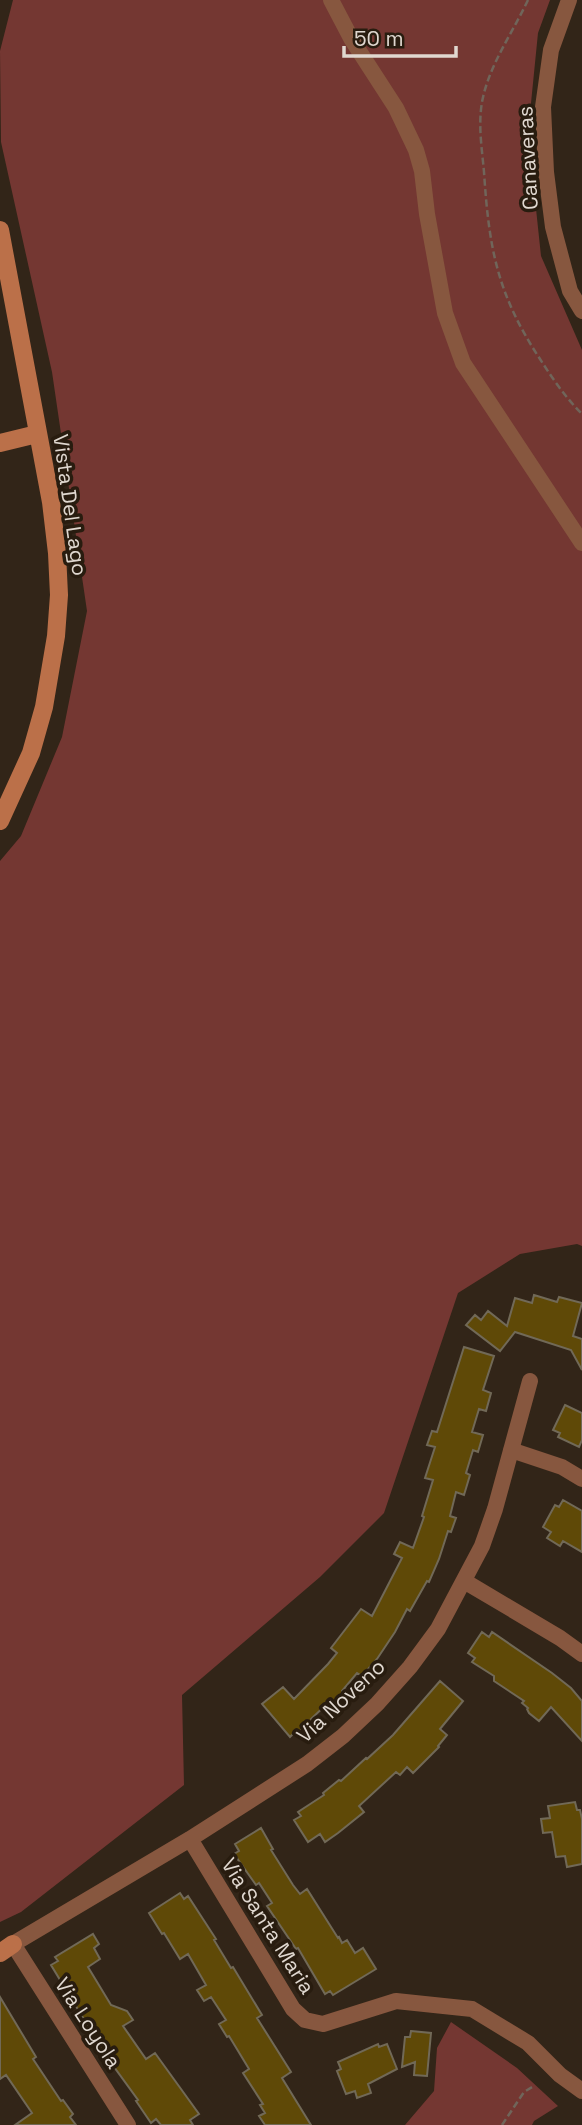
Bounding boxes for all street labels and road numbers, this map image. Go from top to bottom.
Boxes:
street label: Canaveras [511,105,544,211]
street label: Vista Del Lago [47,432,94,577]
street label: Via Noveno [291,1653,391,1748]
street label: Via Santa Maria [216,1853,321,1999]
street label: Via Loyola [49,1972,128,2073]

